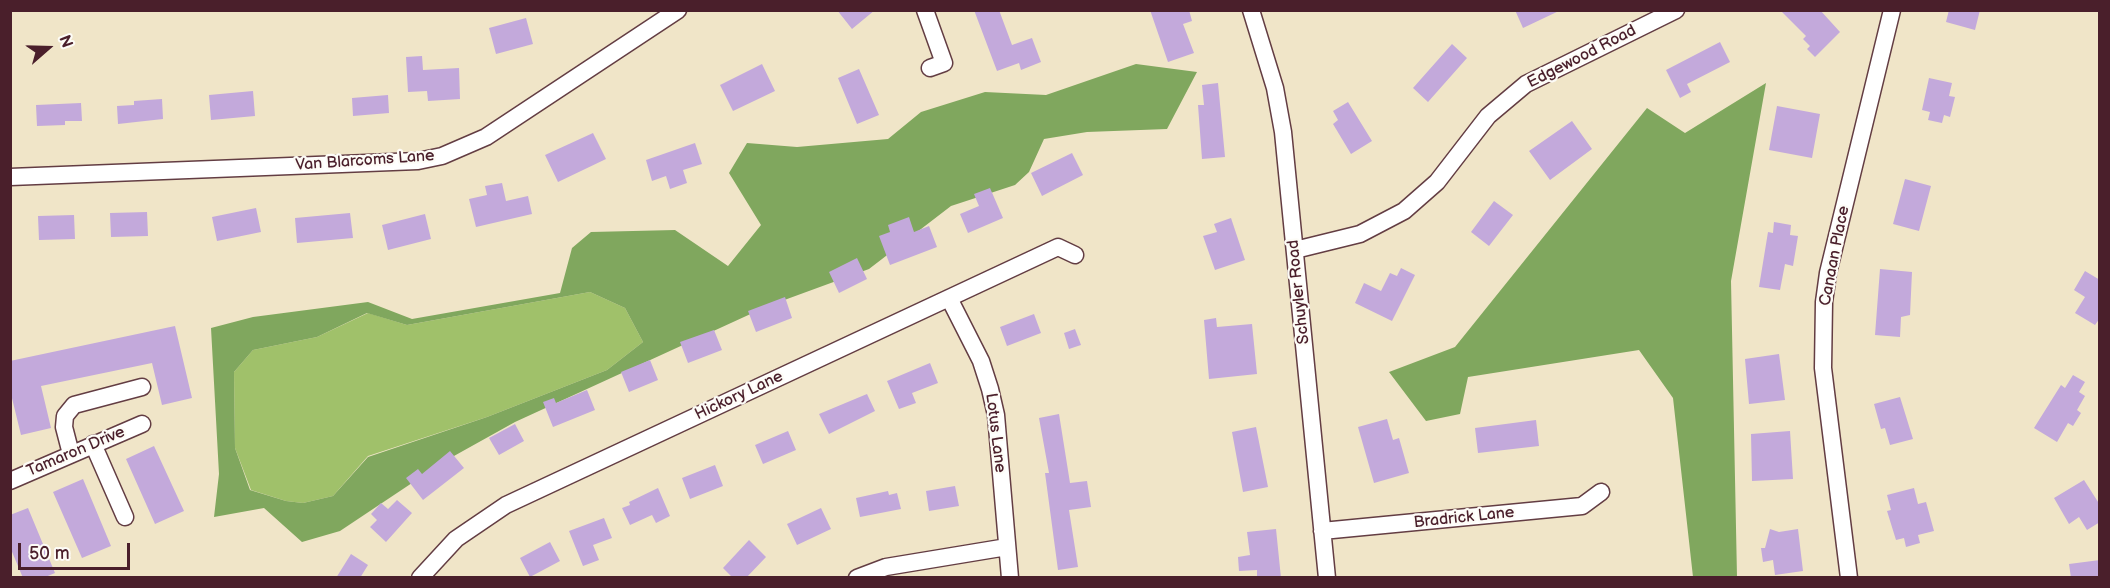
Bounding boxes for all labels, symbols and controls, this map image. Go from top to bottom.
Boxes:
north arrow [18,18,78,78]
street label: Edgewood Road [1524,21,1640,93]
text: N [54,33,76,51]
street label: Van Blarcoms Lane [295,147,435,175]
street label: Canaan Place [1816,204,1854,308]
street label: Schuyler Road [1284,239,1314,345]
street label: Hickory Lane [692,367,786,425]
street label: Lotus Lane [981,392,1009,474]
street label: Tamaron Drive [24,423,128,481]
street label: Bradrick Lane [1413,503,1515,533]
scale bar [21,531,134,569]
text: 50 m [29,543,70,564]

